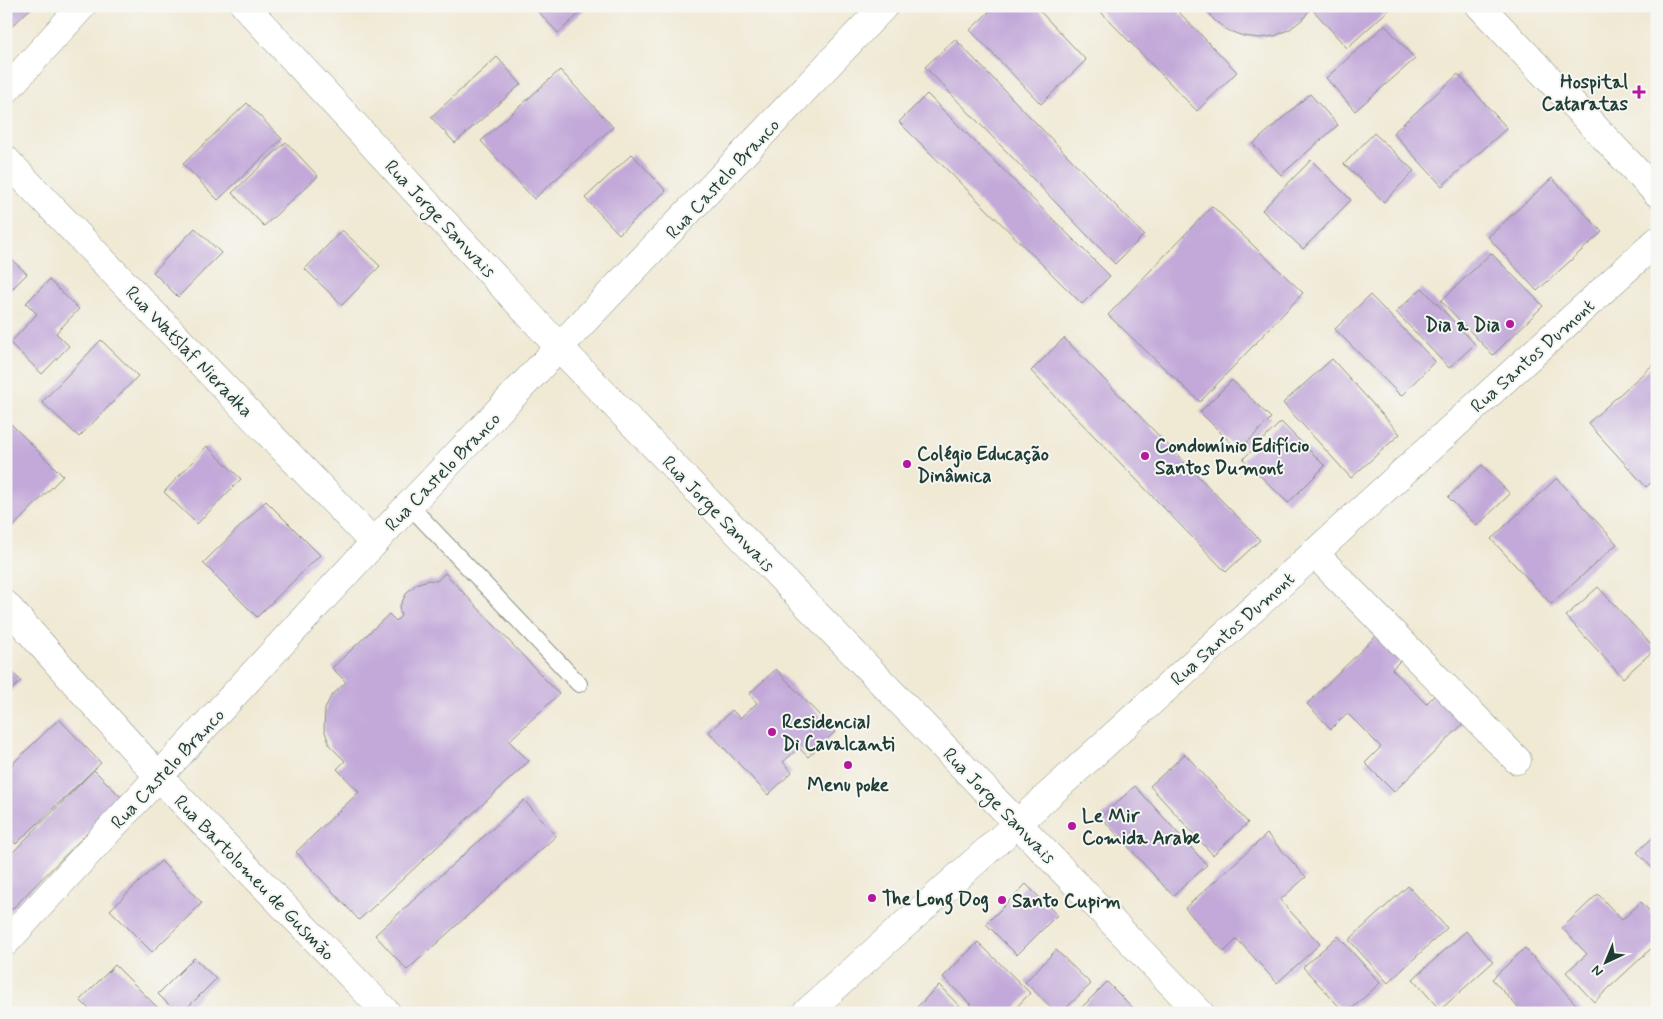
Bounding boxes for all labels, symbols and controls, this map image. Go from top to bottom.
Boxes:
place label: Hospital Cataratas [1541,70,1629,117]
marker: Hospital Cataratas [1632,85,1646,99]
street label: Rua Castelo Branco [661,113,786,245]
street label: Rua Jorge Sanwais [377,155,502,285]
street label: Rua Watslaf Nieradka [119,281,258,423]
street label: Rua Santos Dumont [1465,294,1601,419]
place label: Dia a Dia [1425,313,1500,338]
marker: Dia a Dia [1504,318,1516,330]
street label: Rua Castelo Branco [380,407,506,537]
place label: Condomínio Edifício Santos Dumont [1155,434,1310,481]
place label: Colégio Educação Dinâmica [917,442,1049,489]
street label: Rua Jorge Sanwais [654,450,780,580]
marker: Condomínio Edifício Santos Dumont [1139,450,1151,462]
marker: Colégio Educação Dinâmica [901,458,913,470]
street label: Rua Santos Dumont [1165,567,1301,692]
street label: Rua Castelo Branco [106,703,231,835]
place label: Residencial Di Cavalcanti [782,710,894,757]
marker: Residencial Di Cavalcanti [766,726,778,738]
street label: Rua Jorge Sanwais [935,742,1061,872]
marker: Menu poke [842,759,854,771]
place label: Menu poke [807,773,889,798]
street label: Rua Bartolomeu de Gusmão [168,790,340,966]
place label: Le Mir Comida Arabe [1082,804,1201,851]
marker: Le Mir Comida Arabe [1066,820,1078,832]
place label: The Long Dog [882,887,989,915]
place label: Santo Cupim [1012,889,1121,914]
marker: The Long Dog [866,892,878,904]
marker: Santo Cupim [996,894,1008,906]
north arrow [1580,936,1630,986]
text: N [1588,961,1607,980]

